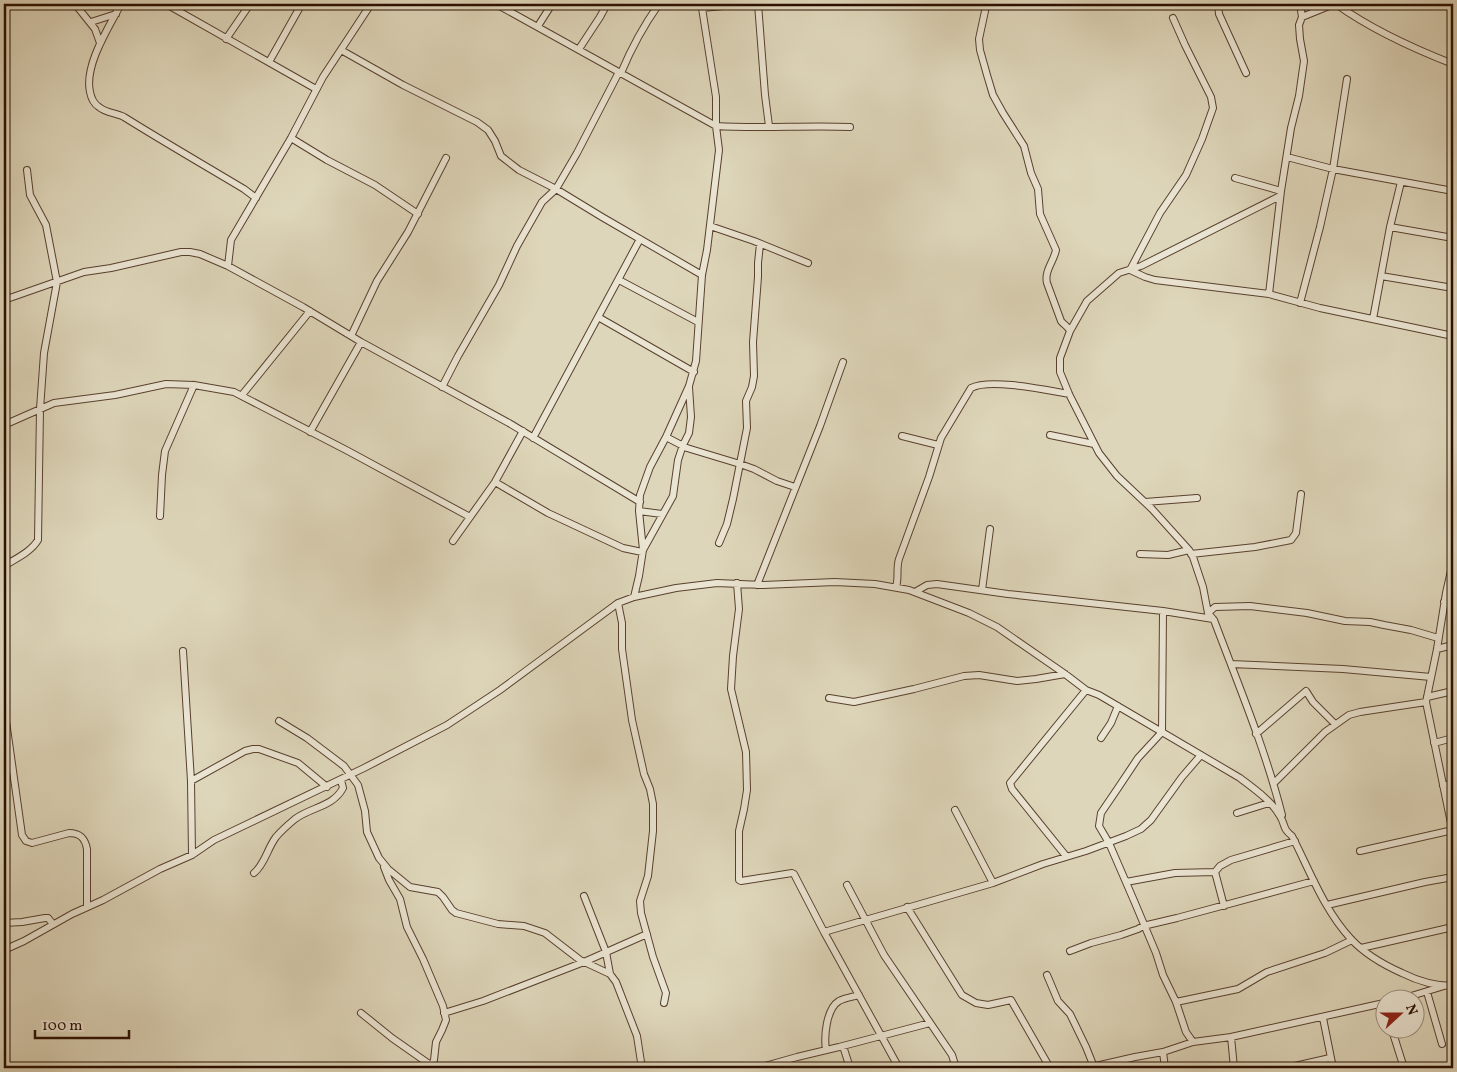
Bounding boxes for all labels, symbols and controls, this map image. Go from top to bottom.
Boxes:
north arrow [1374,990,1424,1040]
text: N [1400,1002,1421,1018]
scale bar [35,1007,129,1039]
text: 100 m [42,1016,82,1037]

